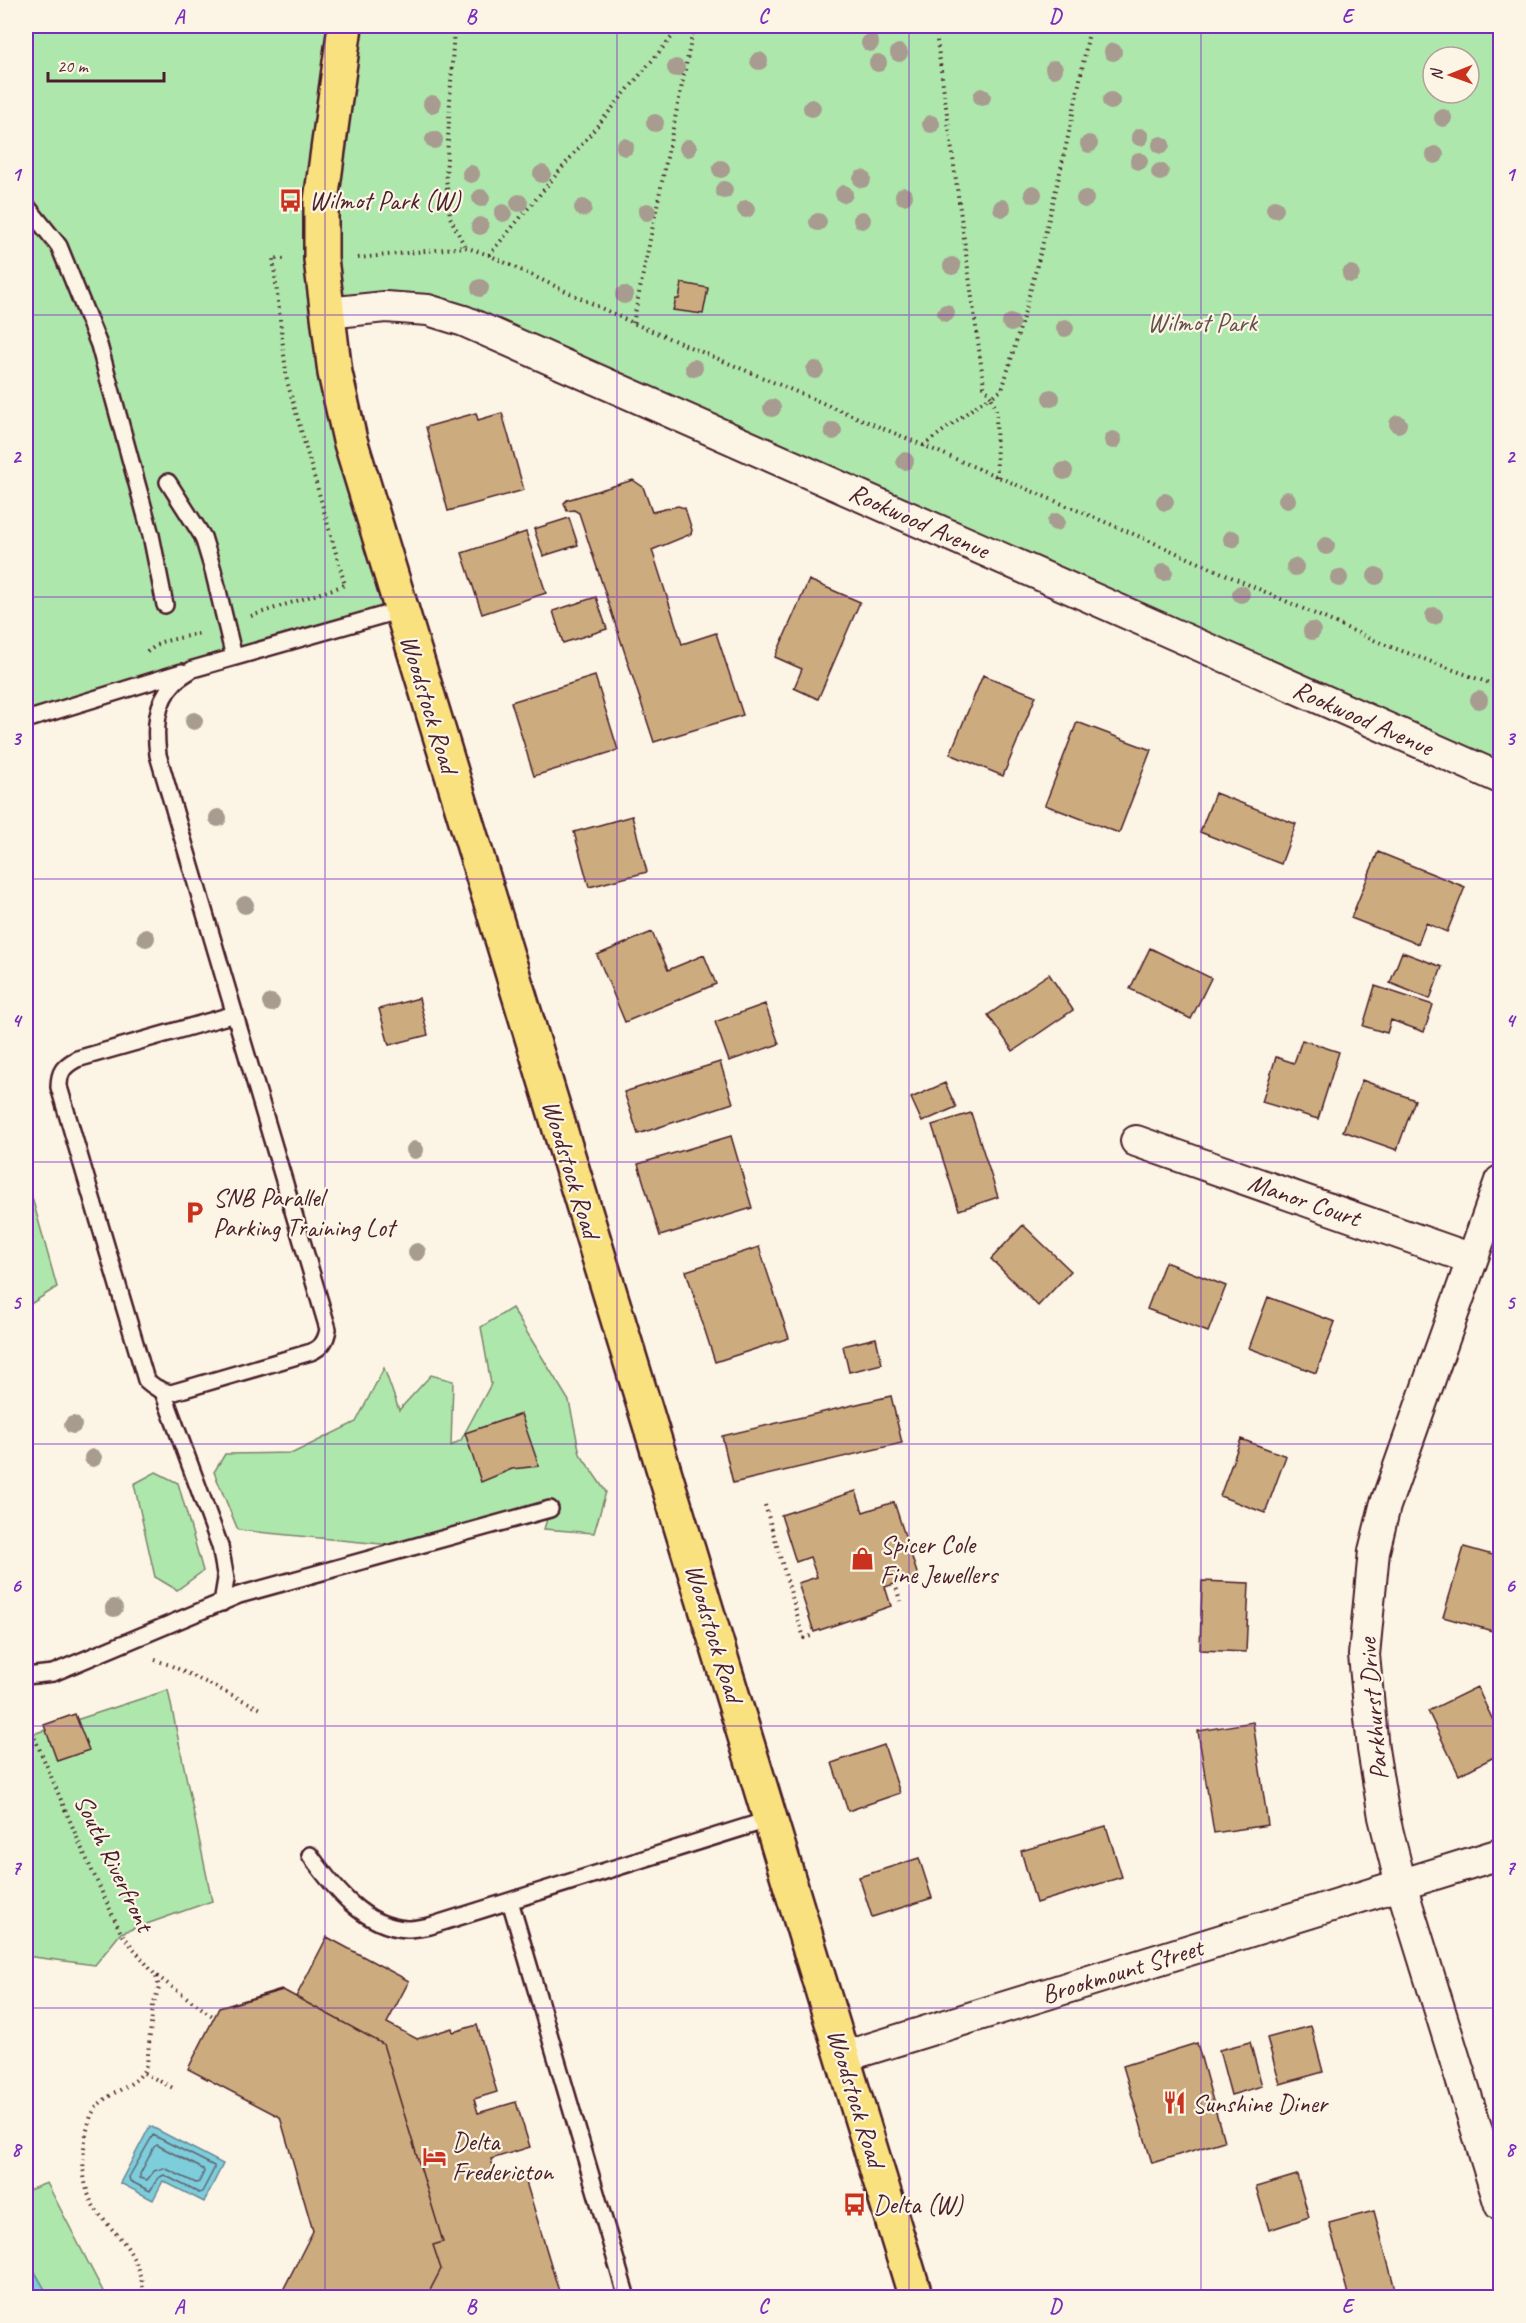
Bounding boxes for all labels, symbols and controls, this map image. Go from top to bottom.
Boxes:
text: A [174,4,186,29]
text: B [466,4,478,29]
text: C [758,4,770,29]
text: D [1049,4,1063,29]
text: E [1342,4,1356,29]
scale bar [48,45,164,83]
north arrow [1421,45,1481,105]
text: 20 m [57,55,90,77]
text: N [1427,67,1447,80]
text: 1 [12,162,23,187]
text: 1 [1506,162,1517,187]
place label: Wilmot Park (W) [309,184,462,217]
bus stop icon: Wilmot Park (W) [278,187,304,213]
park label: Wilmot Park [1147,306,1258,339]
text: 2 [12,444,23,469]
text: 2 [1506,444,1517,469]
street label: Rookwood Avenue [844,476,996,568]
street label: Woodstock Road [392,631,467,781]
street label: Rookwood Avenue [1288,673,1440,765]
text: 3 [12,726,23,751]
text: 3 [1506,726,1517,751]
text: 4 [12,1008,24,1033]
text: 4 [1506,1008,1518,1033]
street label: Woodstock Road [534,1096,609,1246]
street label: Manor Court [1244,1166,1366,1235]
place label: SNB Parallel Parking Training Lot [213,1181,398,1244]
parking icon: SNB Parallel Parking Training Lot [182,1199,208,1225]
text: 5 [12,1290,23,1315]
text: 5 [1506,1290,1517,1315]
place label: Spicer Cole Fine Jewellers [880,1528,999,1591]
shop icon: Spicer Cole Fine Jewellers [849,1546,875,1572]
street label: Woodstock Road [677,1560,752,1710]
text: 6 [11,1573,22,1598]
text: 6 [1505,1573,1516,1598]
street label: Parkhurst Drive [1350,1635,1396,1781]
street label: South Riverfront [67,1789,162,1939]
text: 7 [12,1855,23,1880]
text: 7 [1506,1855,1517,1880]
street label: Brookmount Street [1037,1930,1209,2011]
street label: Woodstock Road [819,2025,894,2175]
place label: Sunshine Diner [1192,2087,1330,2120]
restaurant icon: Sunshine Diner [1161,2090,1187,2116]
place label: Delta Fredericton [452,2125,554,2188]
text: 8 [12,2137,24,2162]
text: 8 [1506,2137,1518,2162]
hotel icon: Delta Fredericton [421,2143,447,2169]
place label: Delta (W) [873,2188,964,2221]
bus stop icon: Delta (W) [842,2191,868,2217]
text: A [174,2294,186,2319]
text: B [466,2294,478,2319]
text: C [758,2294,770,2319]
text: D [1049,2294,1063,2319]
text: E [1342,2294,1356,2319]

